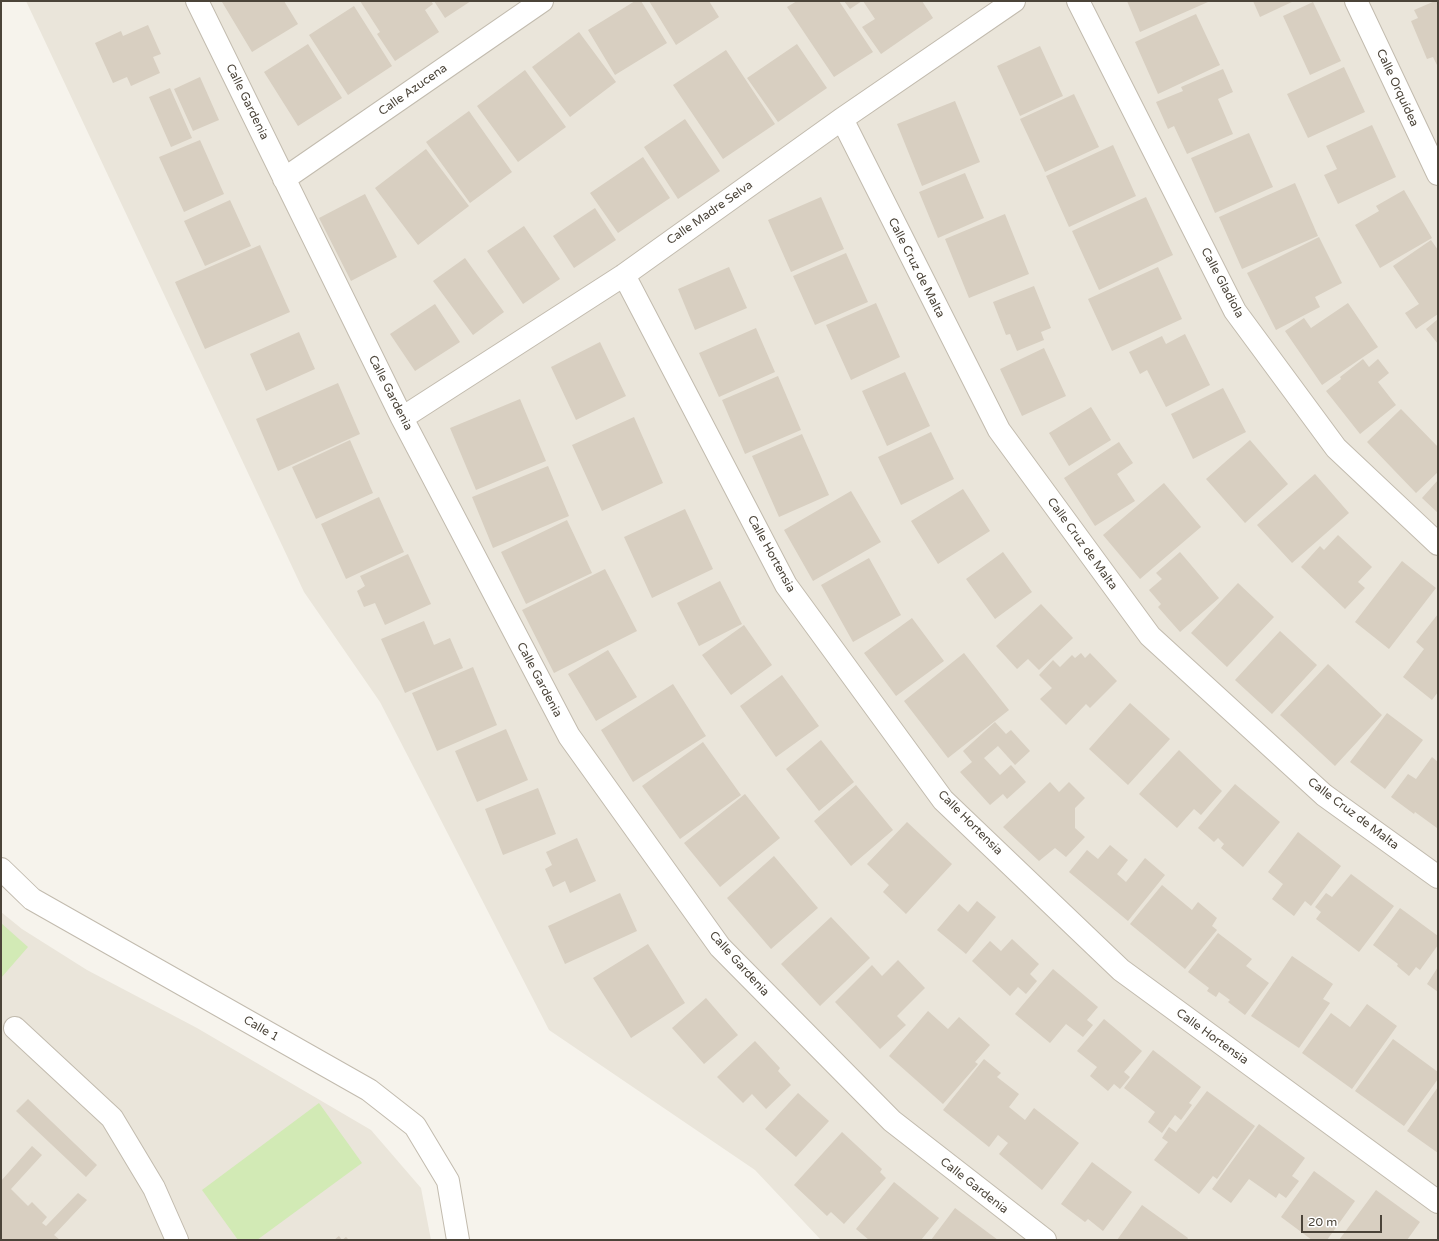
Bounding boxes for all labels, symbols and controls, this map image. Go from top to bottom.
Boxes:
street label: Calle Orquídea [1373,47,1421,129]
street label: Calle Azucena [376,61,450,119]
street label: Calle Gardenia [222,62,272,142]
street label: Calle Madre Selva [664,178,756,248]
street label: Calle Cruz de Malta [885,216,947,320]
street label: Calle Gladiola [1197,245,1247,321]
street label: Calle Gardenia [365,353,415,433]
street label: Calle Cruz de Malta [1044,495,1120,593]
street label: Calle Hortensia [744,513,798,595]
street label: Calle Gardenia [513,640,565,720]
street label: Calle Cruz de Malta [1305,775,1401,853]
street label: Calle Hortensia [935,788,1005,858]
street label: Calle Gardenia [706,928,772,1000]
street label: Calle Hortensia [1173,1006,1251,1068]
street label: Calle 1 [241,1013,281,1045]
street label: Calle Gardenia [937,1155,1011,1217]
scale bar [1303,1207,1384,1233]
text: 20 m [1308,1215,1337,1229]

